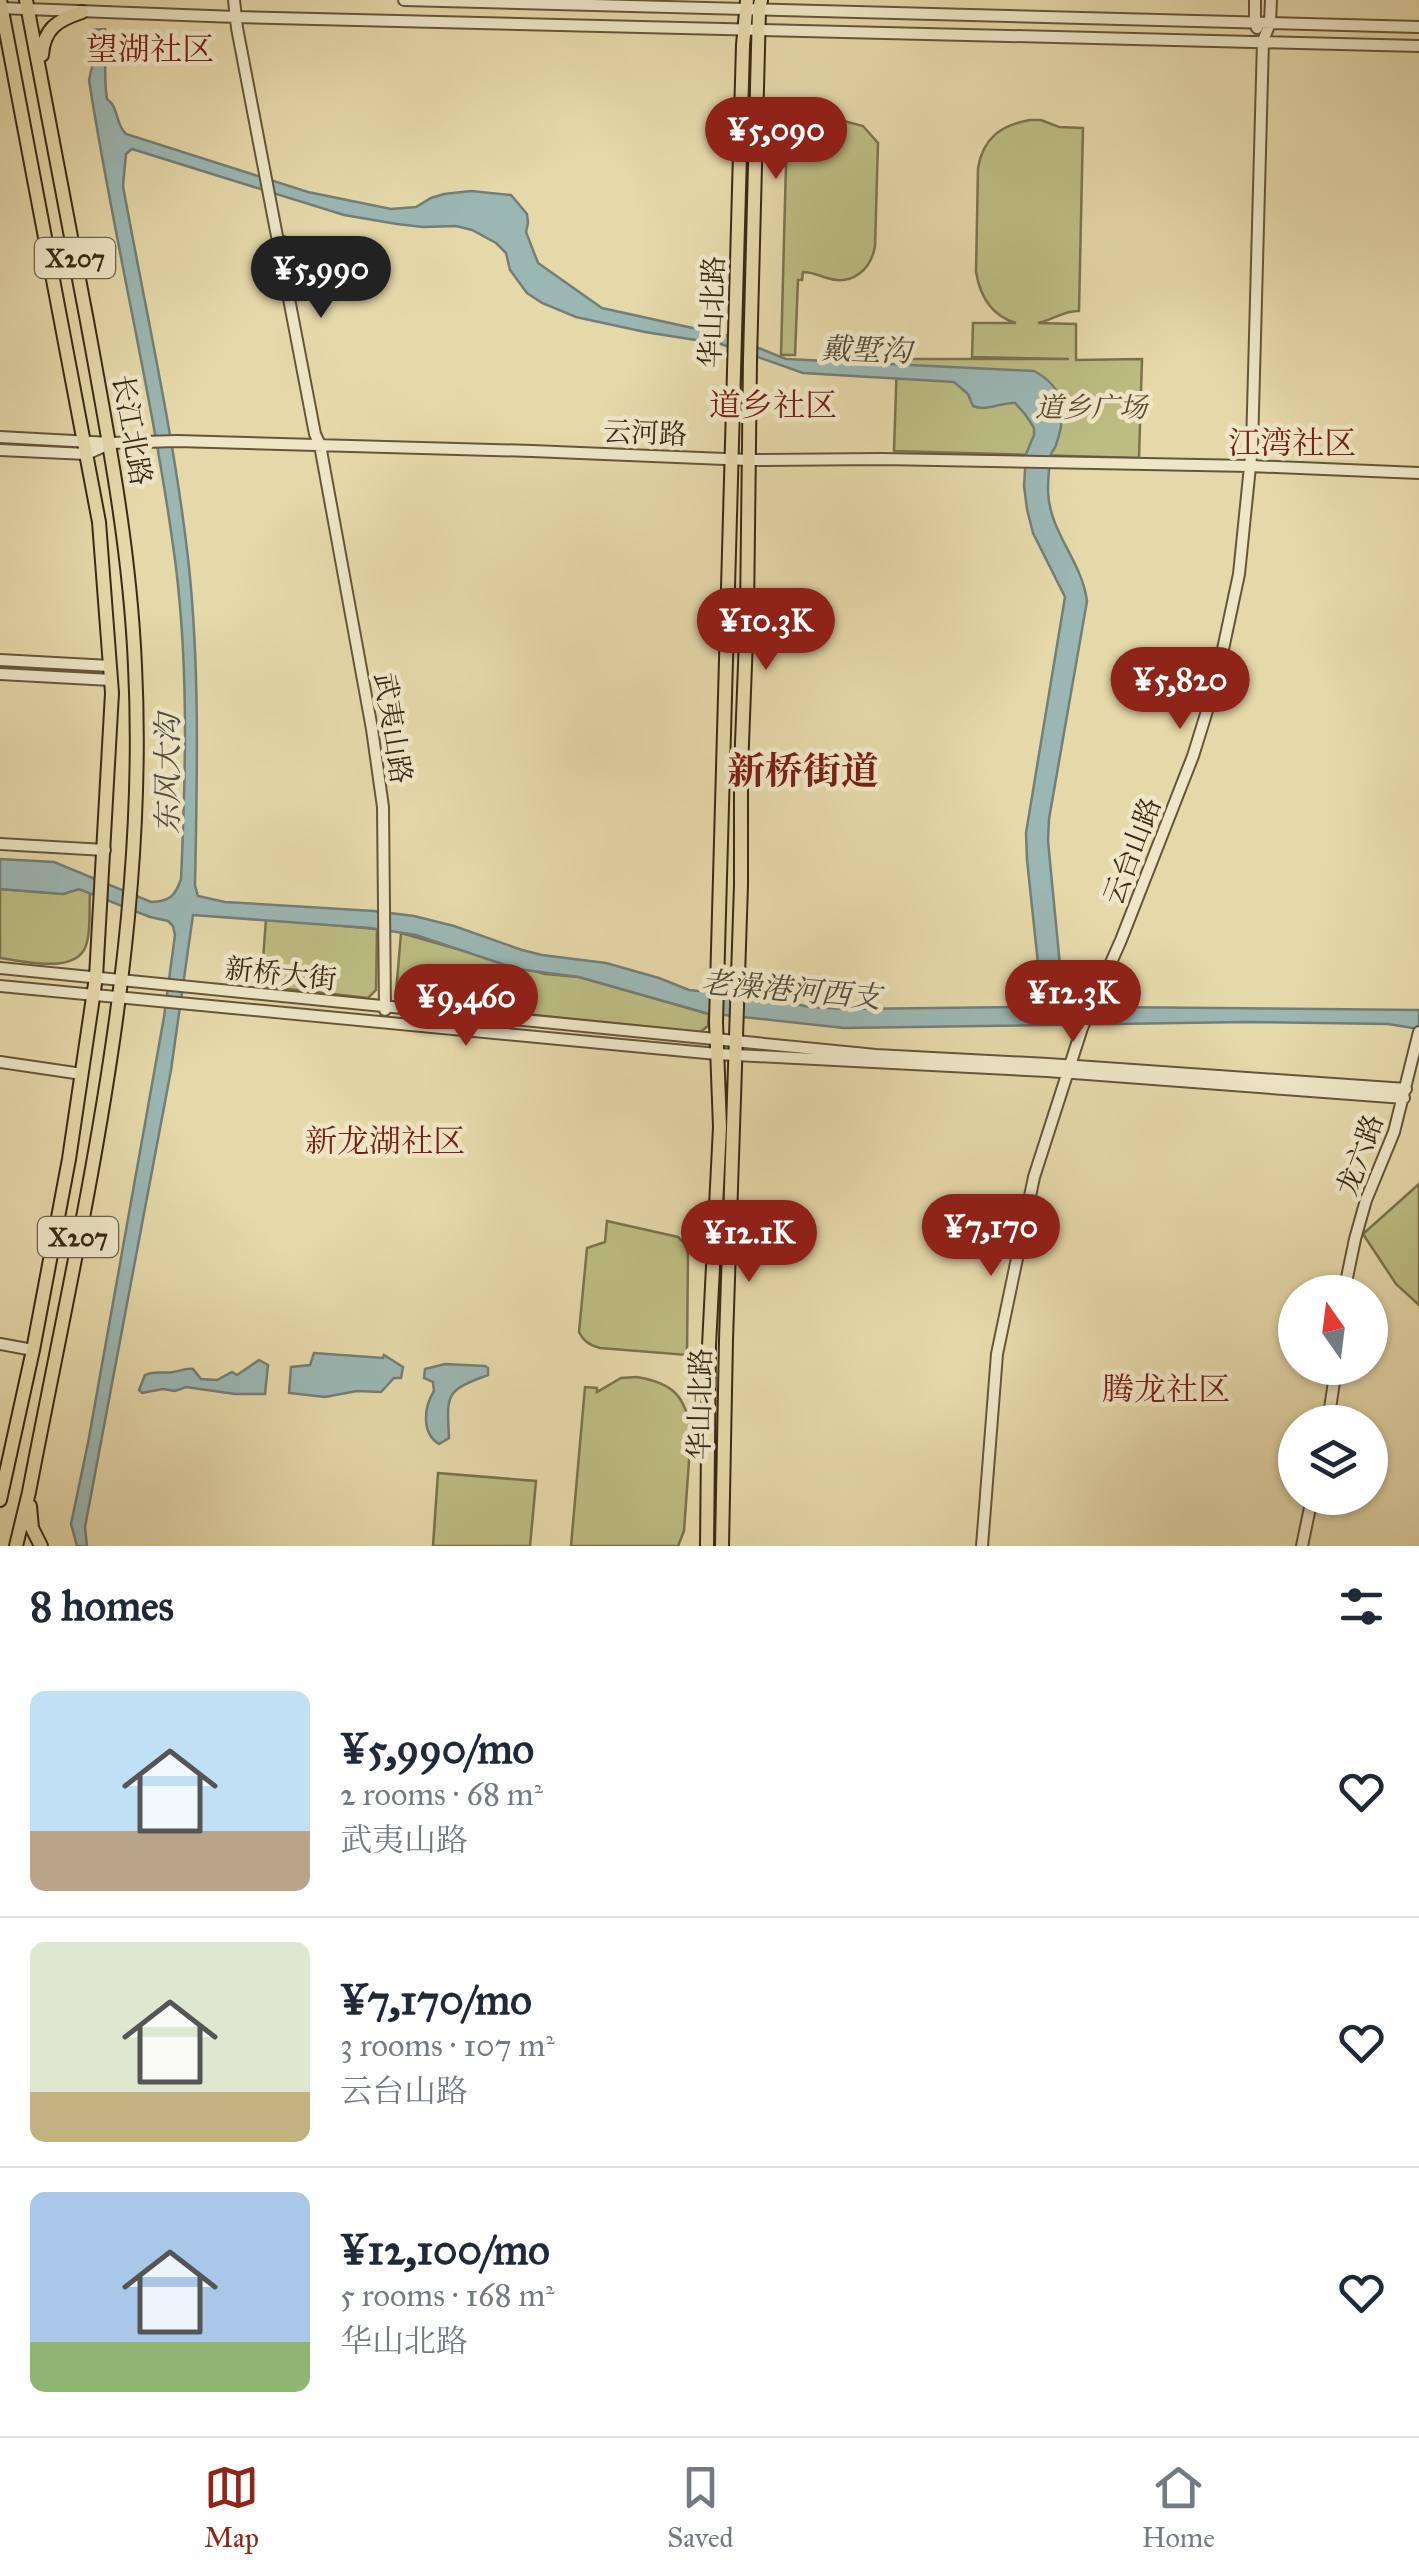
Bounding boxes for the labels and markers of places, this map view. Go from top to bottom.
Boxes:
pin: ¥5,090 [695,97,857,182]
pin: ¥5,990 [240,236,402,321]
pin: ¥10.3K [685,588,847,673]
pin: ¥5,820 [1099,647,1261,732]
pin: ¥12.3K [992,960,1154,1045]
pin: ¥9,460 [385,964,547,1049]
pin: ¥7,170 [910,1194,1072,1279]
pin: ¥12.1K [668,1200,830,1285]

